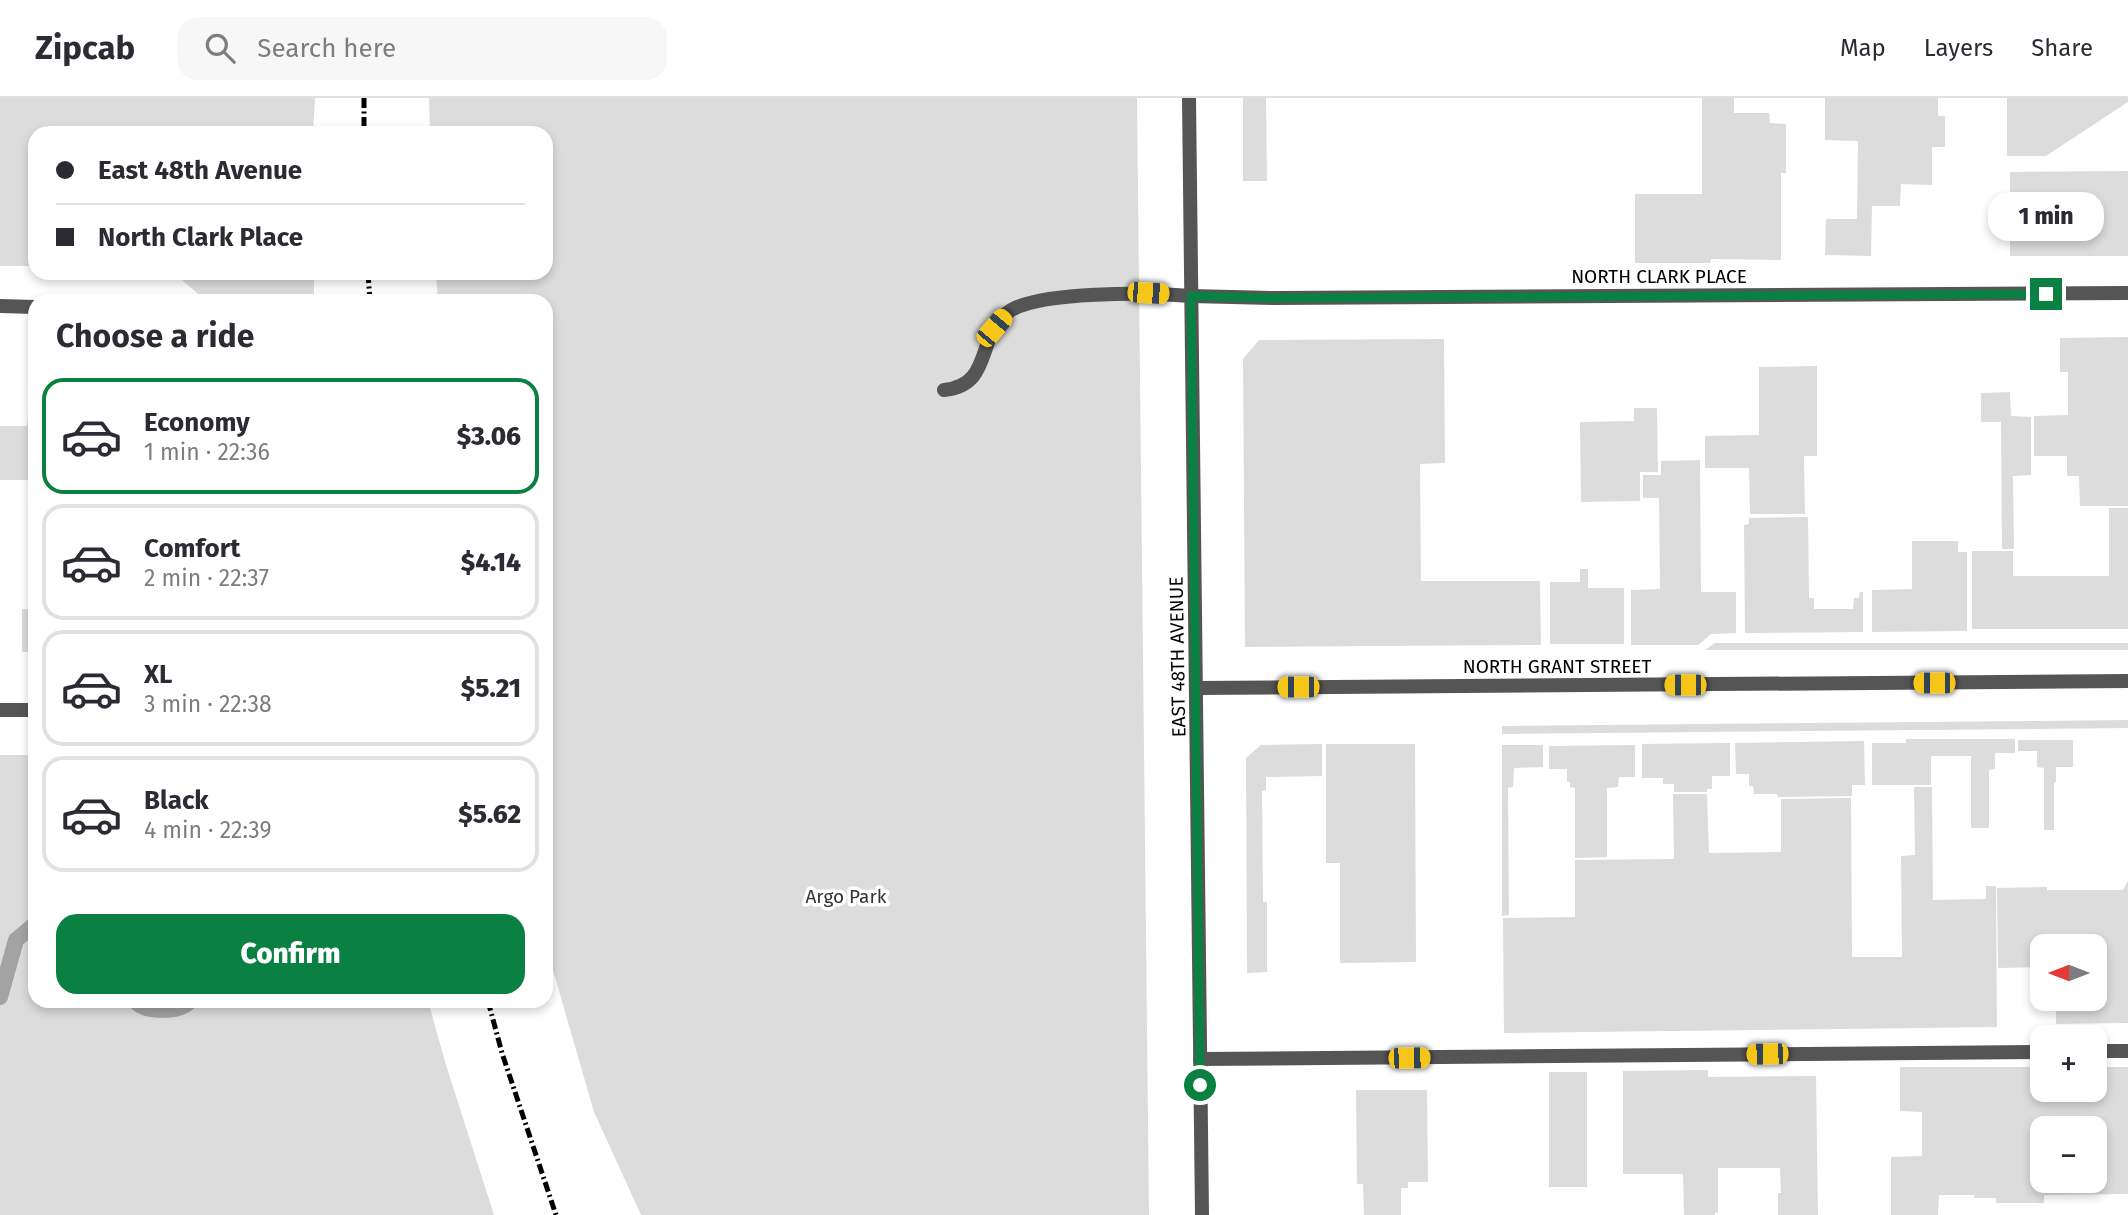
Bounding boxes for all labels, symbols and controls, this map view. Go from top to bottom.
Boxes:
search box [177,17,667,80]
text: Zipcab [35,28,135,68]
icon: search [201,29,239,67]
text: Search here [257,33,396,64]
text: Map [1840,34,1886,62]
text: Layers [1924,34,1993,62]
text: Share [2031,34,2093,62]
text: East 48th Avenue [98,155,302,186]
callout: 1 min [1988,192,2104,242]
text: 1 min [2018,202,2074,230]
text: North Clark Place [98,222,303,253]
street label: NORTH CLARK PLACE [1571,265,1747,288]
route end [2030,278,2062,310]
car [1127,281,1170,305]
car [973,305,1016,351]
text: Choose a ride [56,317,254,355]
icon: car [60,405,123,468]
text: Economy [144,407,250,438]
text: $3.06 [457,421,521,452]
text: 1 min · 22:36 [144,438,270,466]
icon: car [60,531,123,594]
text: Comfort [144,533,240,564]
text: $4.14 [461,547,521,578]
text: 2 min · 22:37 [144,564,269,592]
street label: EAST 48TH AVENUE [1165,576,1190,738]
street label: NORTH GRANT STREET [1463,655,1651,678]
icon: car [60,657,123,720]
text: XL [144,659,172,690]
text: $5.21 [461,673,521,704]
car [1914,673,1956,694]
car [1665,675,1707,696]
car [1278,677,1320,698]
text: 3 min · 22:38 [144,690,272,718]
icon: car [60,783,123,846]
text: Black [144,785,209,816]
text: $5.62 [458,799,521,830]
text: 4 min · 22:39 [144,816,272,844]
park label: Argo Park [805,885,887,908]
button: Confirm [56,914,525,994]
north arrow [2030,934,2107,1012]
map controls [2030,934,2107,1193]
button: + [2030,1025,2107,1102]
car [1746,1043,1789,1065]
car [1388,1047,1431,1069]
route start [1184,1069,1216,1101]
button: − [2030,1116,2107,1193]

